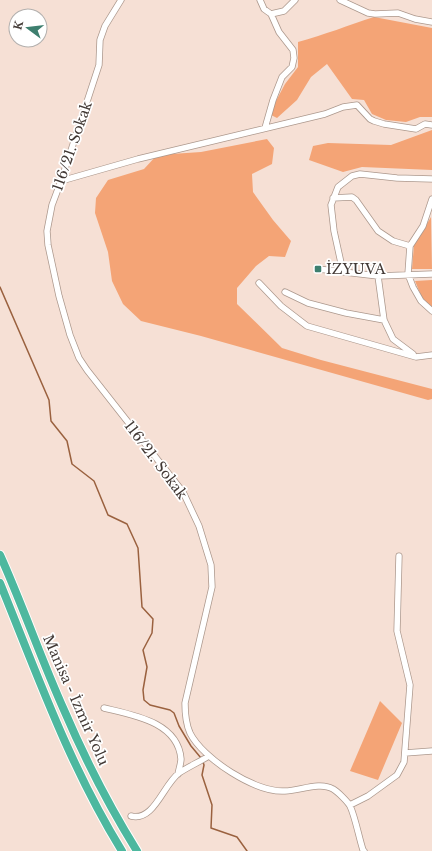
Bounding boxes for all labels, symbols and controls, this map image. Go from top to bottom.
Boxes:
north arrow [8,8,48,48]
text: K [10,18,27,32]
street label: 116/21. Sokak [48,98,96,193]
place label: İZYUVA [326,260,386,278]
marker: İZYUVA [313,264,323,274]
street label: 116/21. Sokak [121,417,192,503]
street label: Manisa - İzmir Yolu [39,632,113,769]

